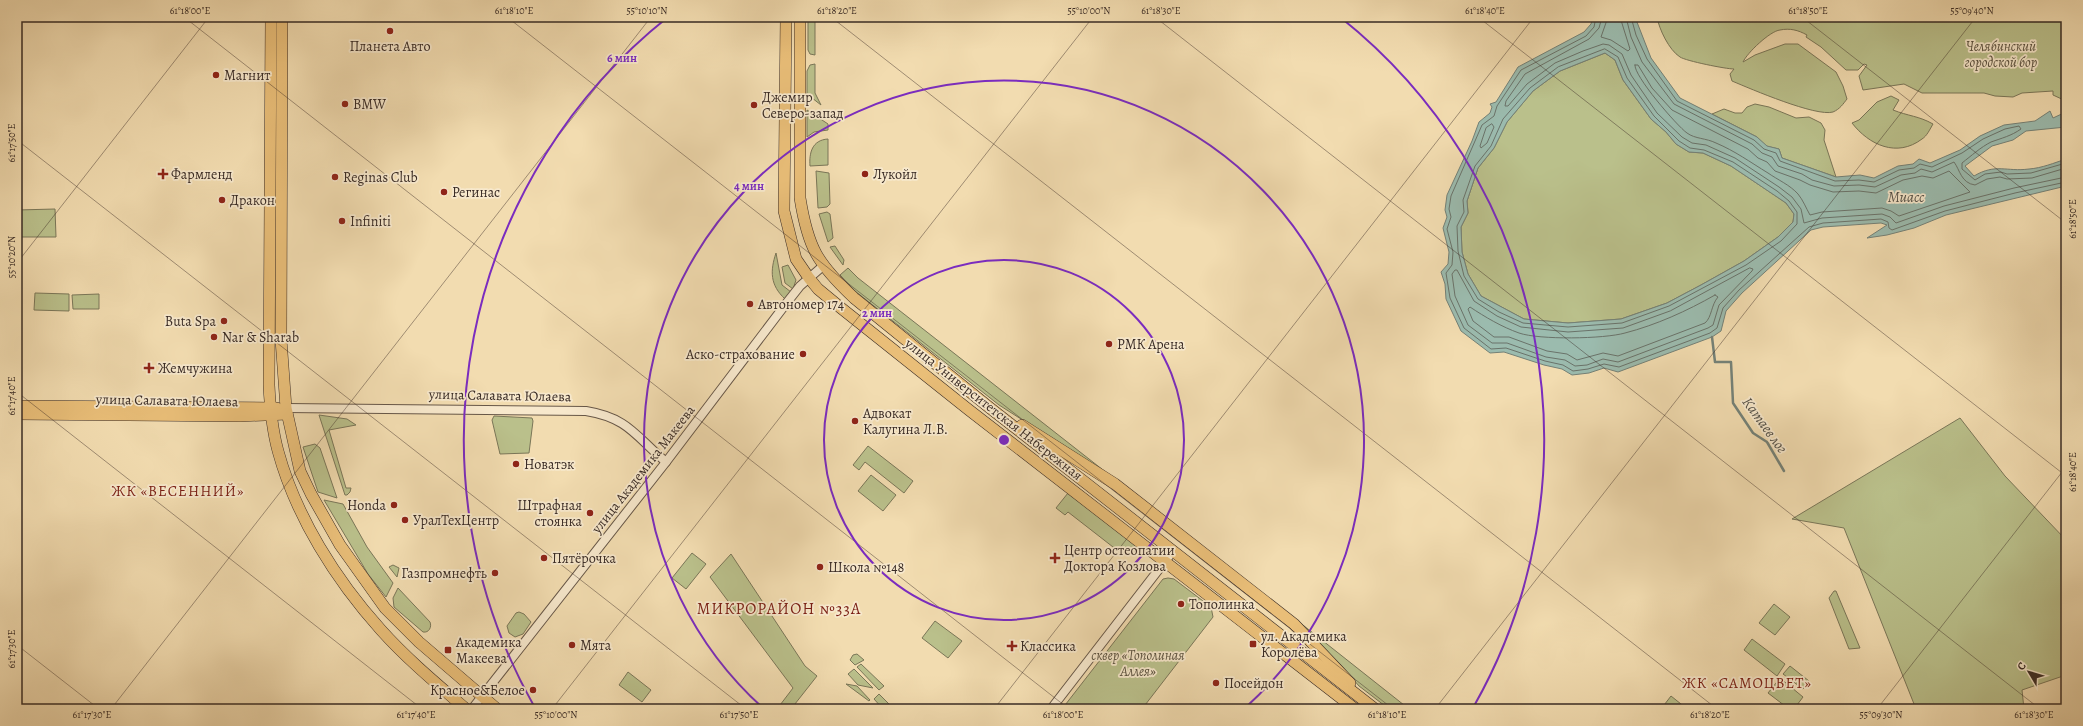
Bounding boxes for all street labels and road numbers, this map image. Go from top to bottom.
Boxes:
street label: улица Университетская Набережная [900,333,1087,485]
street label: улица Салавата Юлаева [428,385,572,406]
street label: улица Салавата Юлаева [95,390,239,411]
street label: улица Академика Макеева [587,401,700,538]

